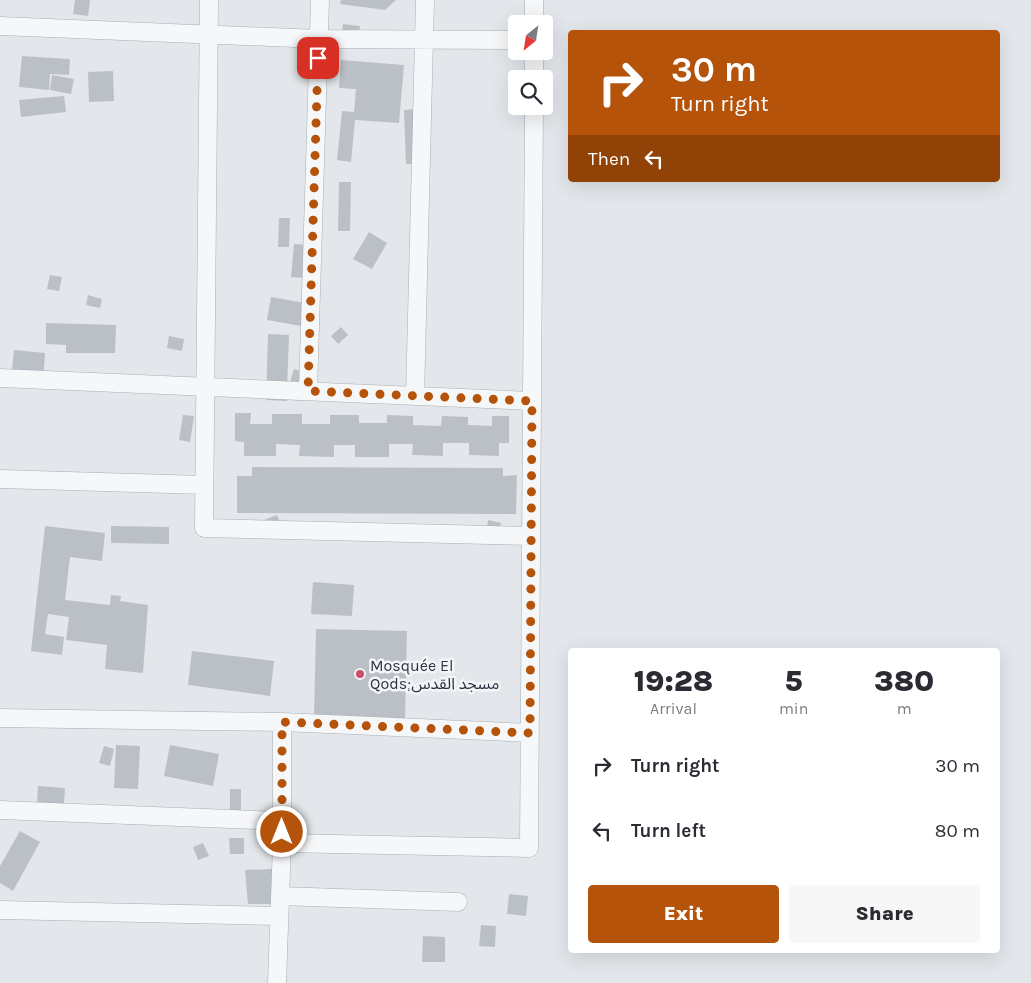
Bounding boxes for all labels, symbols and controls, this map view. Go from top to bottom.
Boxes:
north arrow [508,15,552,60]
map controls [508,15,553,115]
pin [297,37,339,79]
icon: arrive [304,44,332,72]
text: 30 m [671,49,757,90]
icon: right [588,50,653,115]
button: search [508,70,553,115]
text: Turn right [671,91,769,117]
icon: left [640,145,668,173]
text: Then [588,148,630,170]
place label: Mosquée El Qods;مسجد القدس [370,656,499,693]
text: 19:28 [634,663,713,699]
text: 5 [785,663,803,699]
text: 380 [874,663,934,699]
marker: Mosquée El Qods;مسجد القدس [354,668,366,680]
text: Arrival [650,699,697,718]
text: min [779,699,808,718]
text: m [897,699,912,718]
icon: right [588,752,616,780]
text: Turn right [631,755,720,777]
text: 30 m [935,755,980,777]
position arrow [255,805,307,857]
icon: left [588,817,616,845]
text: Turn left [631,820,706,842]
text: 80 m [935,820,980,842]
button: Exit [588,885,779,943]
button: Share [789,885,980,943]

